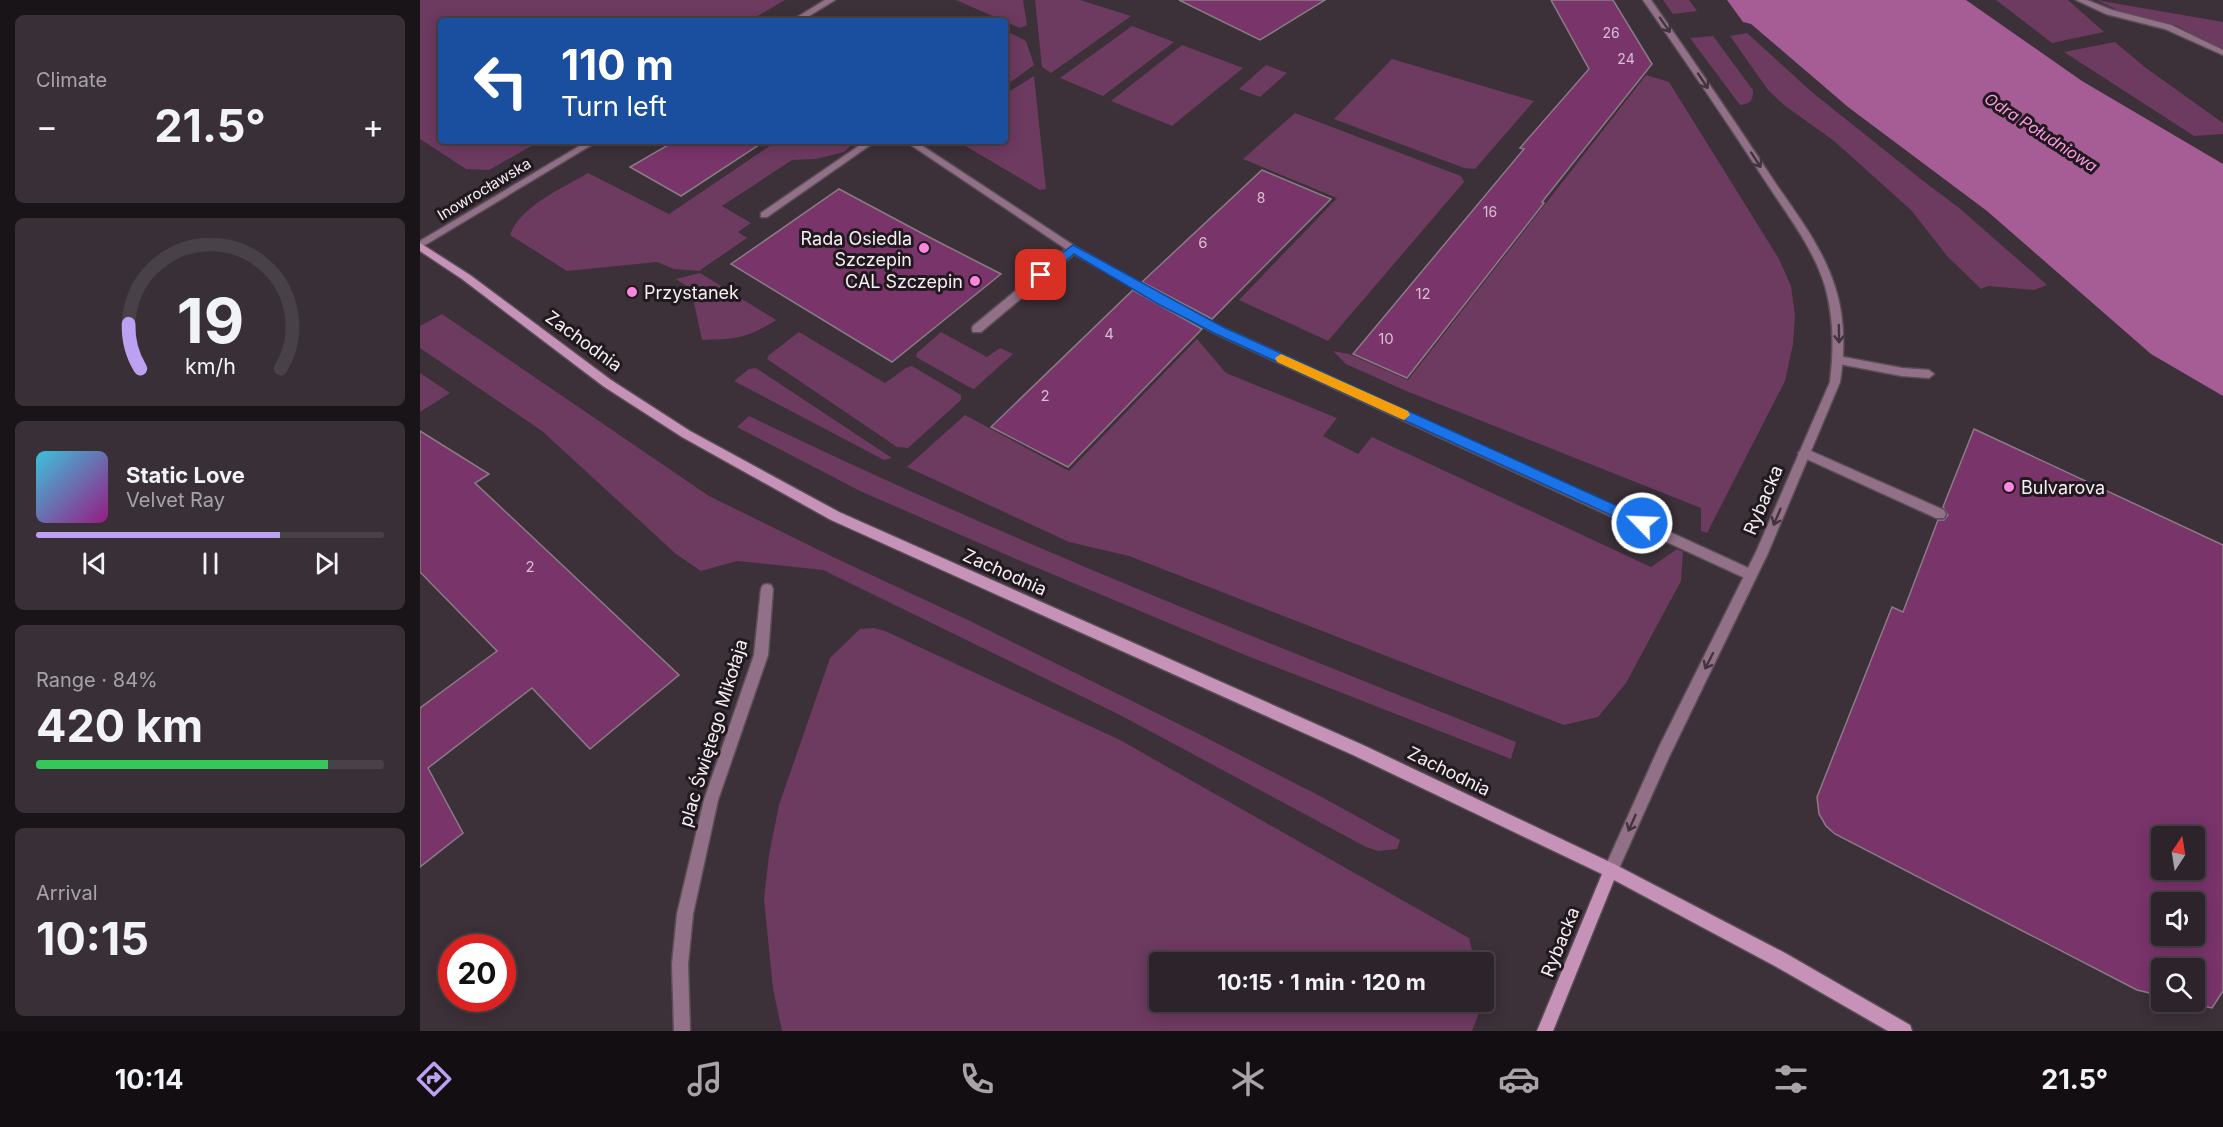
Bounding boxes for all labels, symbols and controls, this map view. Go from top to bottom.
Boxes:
one-way arrow [1659,16,1671,33]
house number: 26 [1602,24,1620,41]
text: 110 m [561,39,674,90]
icon: left [462,42,540,120]
house number: 24 [1617,50,1635,67]
text: Climate [36,68,107,92]
one-way arrow [1697,72,1709,88]
water label: Odra Południowa [1981,88,2101,176]
text: Turn left [561,90,667,123]
text: 21.5° [154,98,266,153]
text: − [36,106,58,146]
text: + [362,106,384,146]
one-way arrow [1750,152,1762,168]
street label: Inowrocławska [434,154,534,224]
house number: 8 [1257,189,1265,206]
house number: 16 [1483,203,1497,220]
place label: Rada Osiedla Szczepin [801,228,912,270]
house number: 6 [1198,233,1208,252]
marker: Rada Osiedla Szczepin [917,241,931,255]
pin [1015,249,1066,300]
icon: arrive [1024,258,1057,291]
place label: CAL Szczepin [845,271,963,292]
marker: CAL Szczepin [968,274,982,288]
place label: Przystanek [644,282,739,303]
text: 19 [176,283,244,358]
house number: 12 [1415,284,1431,303]
marker: Przystanek [625,285,639,299]
street label: Zachodnia [542,306,626,376]
one-way arrow [1833,323,1845,343]
house number: 4 [1104,324,1114,343]
house number: 10 [1378,329,1394,348]
text: km/h [185,354,235,380]
house number: 2 [1040,386,1050,405]
text: Static Love [126,462,245,488]
street label: Rybacka [1739,462,1787,538]
place label: Bulvarova [2021,477,2105,498]
marker: Bulvarova [2002,480,2016,494]
text: Velvet Ray [126,488,225,512]
position arrow [1610,491,1674,555]
one-way arrow [1771,507,1782,525]
street label: Zachodnia [960,544,1050,600]
icon: previous [78,547,111,580]
icon: pause [194,547,227,580]
icon: next [310,547,343,580]
house number: 2 [525,557,535,576]
street label: plac Świętego Mikołaja [674,636,752,829]
one-way arrow [1702,651,1714,669]
text: Range · 84% [36,668,158,692]
text: 420 km [36,698,203,753]
street label: Zachodnia [1404,742,1494,800]
one-way arrow [1626,814,1637,832]
north arrow [2151,826,2205,880]
map controls [2151,826,2205,1012]
text: Arrival [36,881,98,905]
button: sound [2151,892,2205,946]
street label: Rybacka [1537,904,1583,980]
text: 10:15 [36,911,149,966]
speed limit sign: 20 [438,934,516,1012]
button: search [2151,958,2205,1012]
text: 10:15 · 1 min · 120 m [1217,969,1426,995]
icon: directions [413,1058,455,1100]
icon: music [684,1058,726,1100]
icon: phone [956,1058,998,1100]
icon: climate [1227,1058,1269,1100]
icon: car [1498,1058,1540,1100]
icon: filters [1770,1058,1812,1100]
text: 10:14 [115,1063,183,1096]
text: 21.5° [2041,1063,2108,1096]

